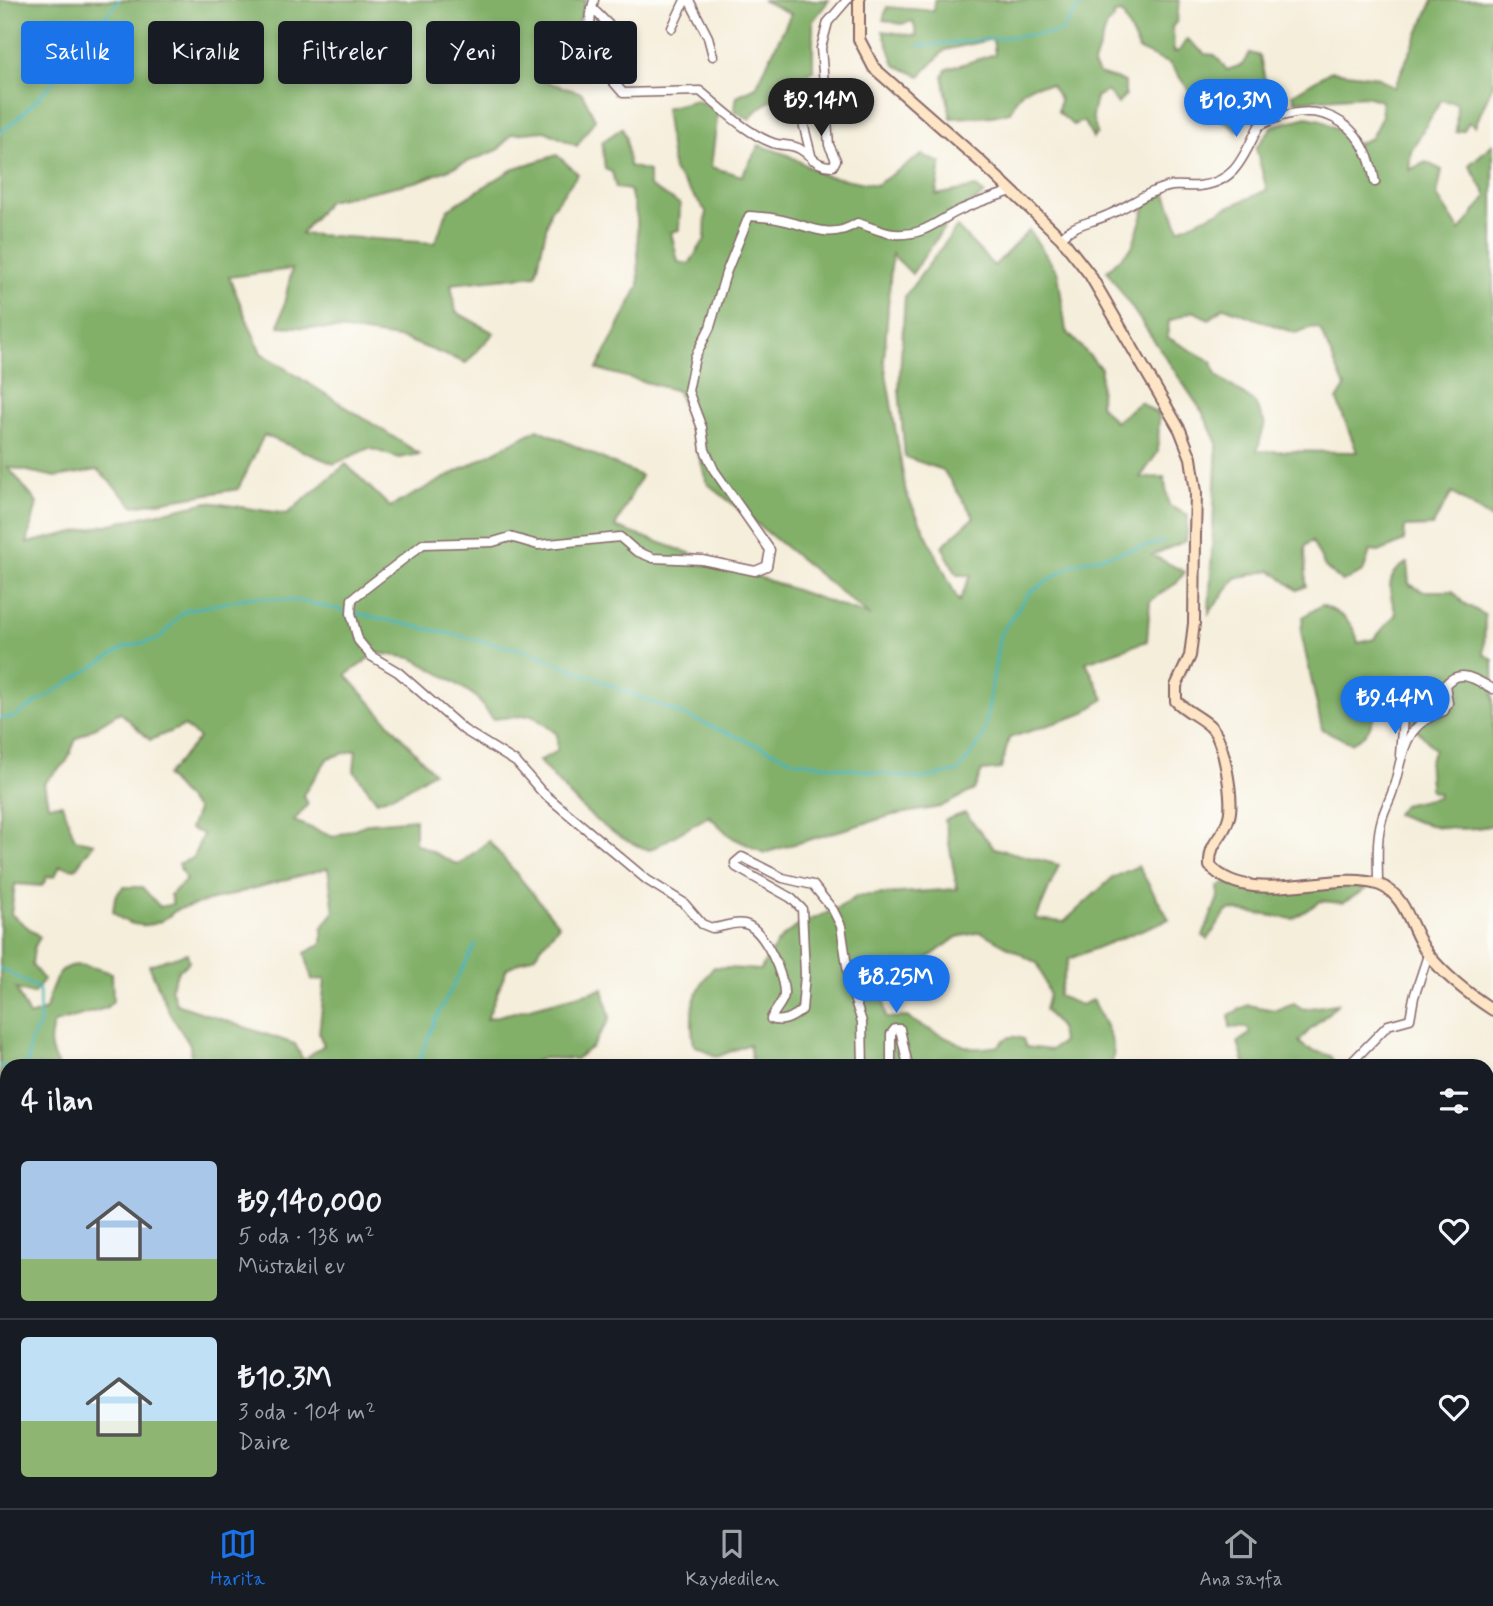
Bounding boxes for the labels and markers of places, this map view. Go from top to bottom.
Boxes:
pin: ₺9.14M [764,78,878,138]
pin: ₺10.3M [1179,80,1293,139]
pin: ₺9.44M [1338,676,1452,736]
pin: ₺8.25M [839,956,953,1015]

